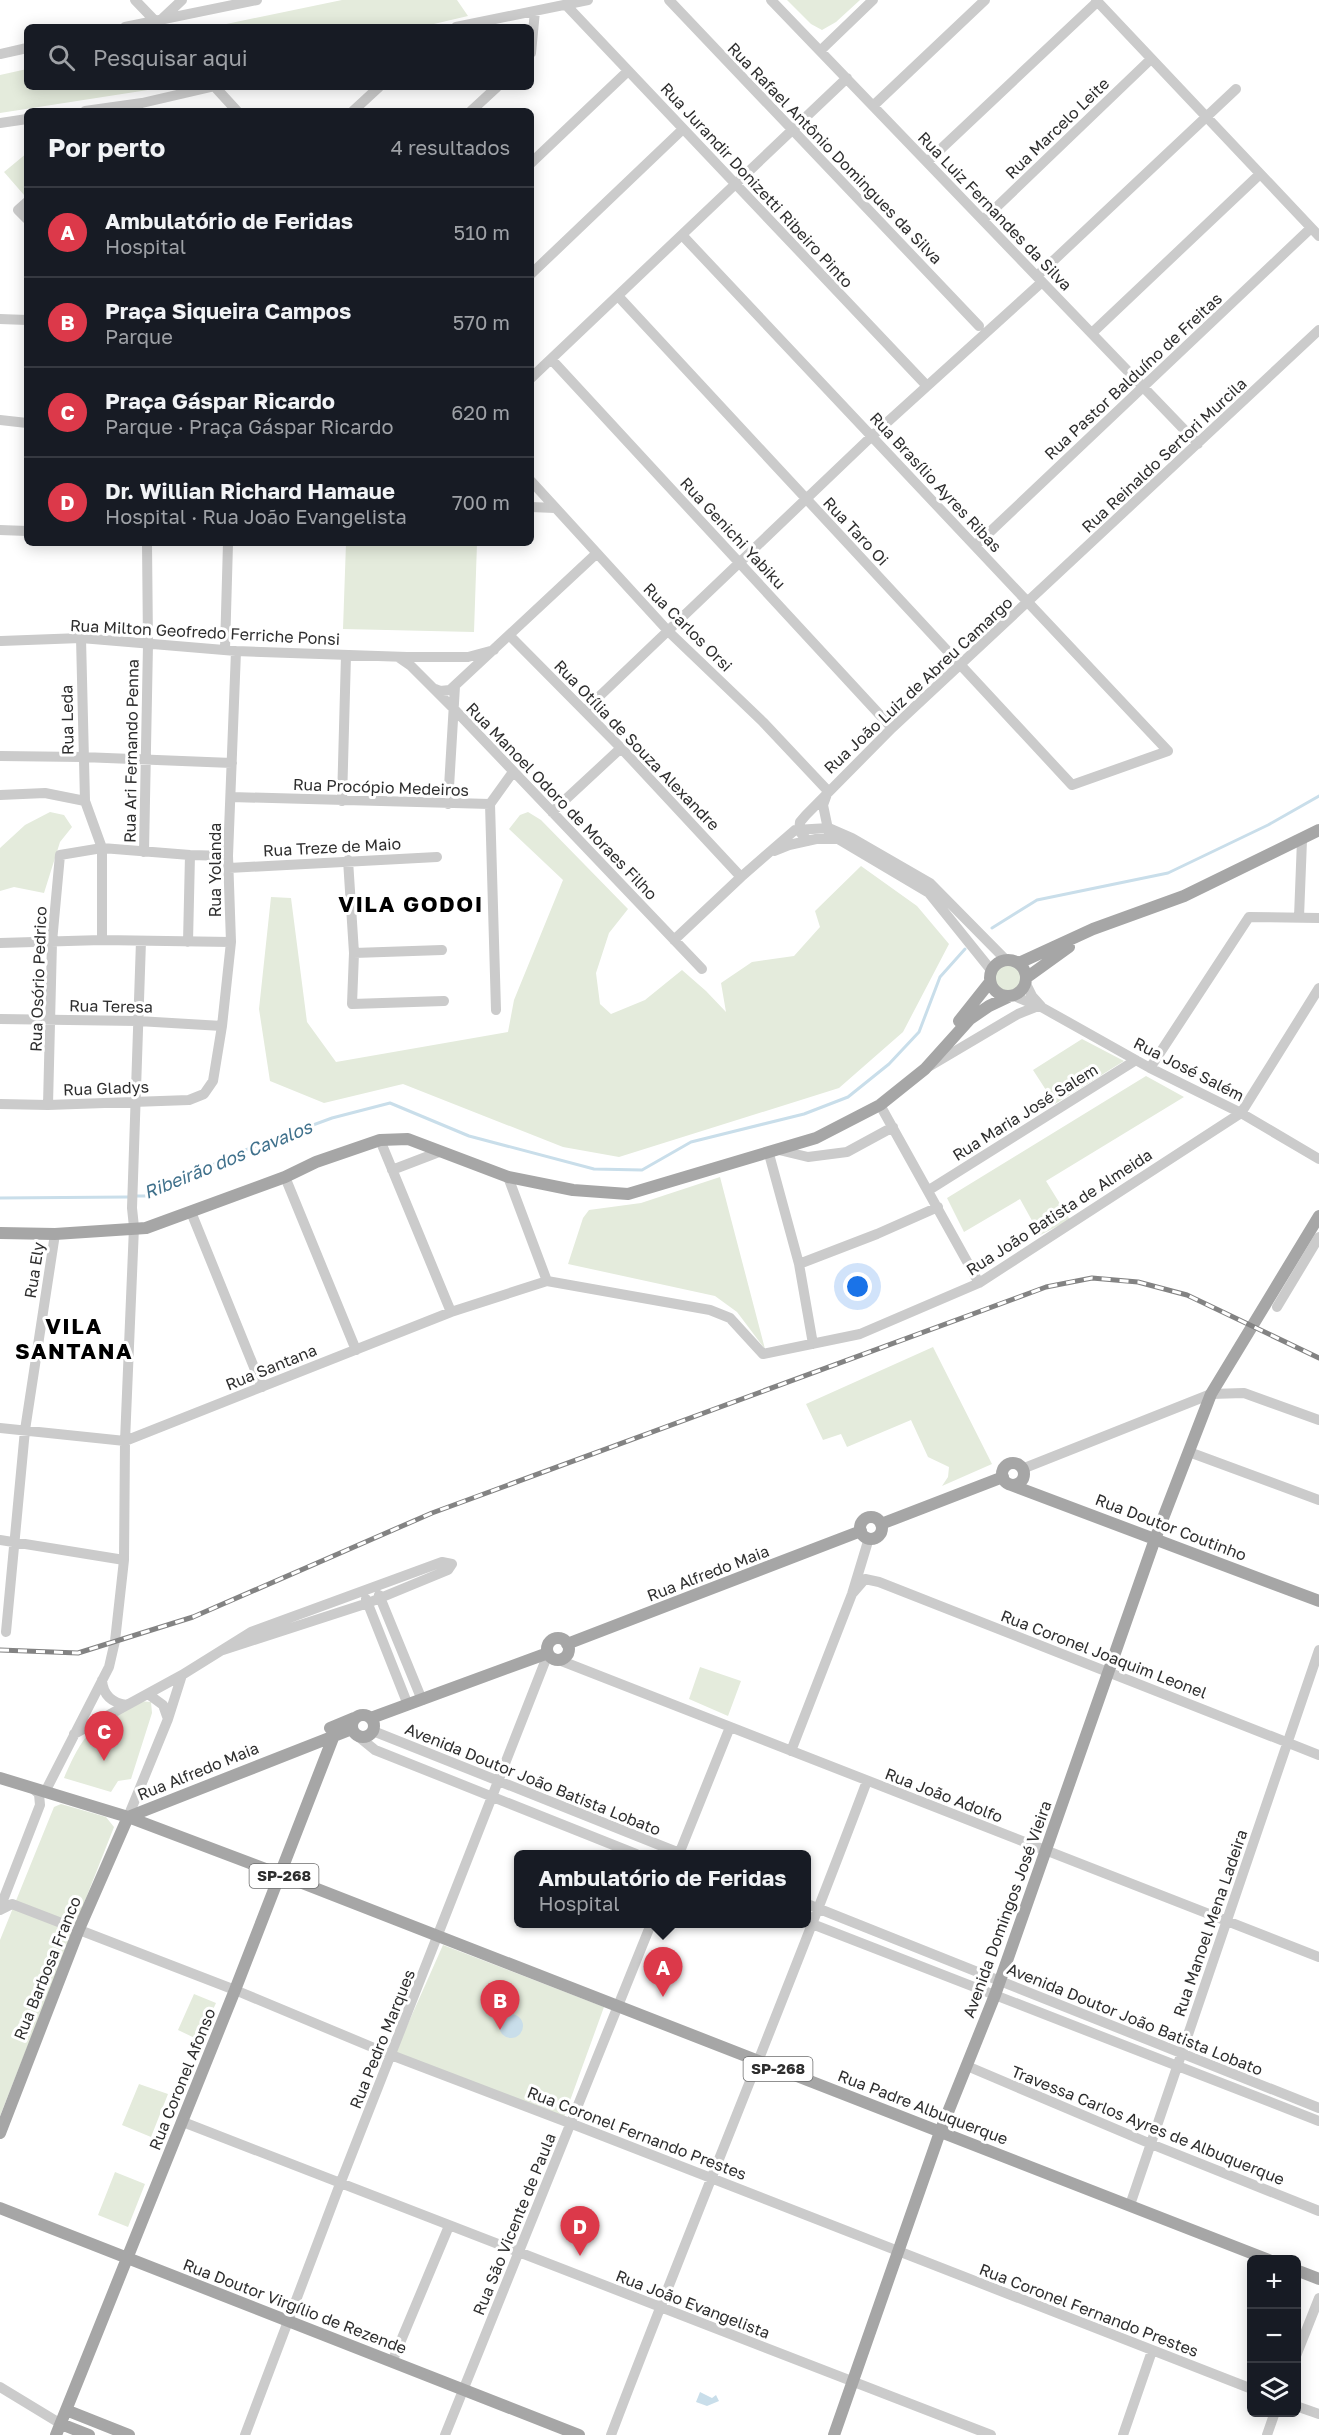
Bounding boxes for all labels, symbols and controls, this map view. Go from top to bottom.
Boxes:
search box [24,24,534,90]
street label: Rua Rafael Antônio Domingues da Silva [724,38,946,268]
icon: search [45,41,78,74]
text: Pesquisar aqui [93,44,248,71]
street label: Rua Marcelo Leite [1001,73,1113,183]
street label: Rua Jurandir Donizetti Ribeiro Pinto [657,78,857,292]
street label: Rua Luiz Fernandes da Silva [914,127,1076,295]
text: Por perto [48,132,165,163]
text: 4 resultados [391,135,510,159]
text: Ambulatório de Feridas [105,207,353,234]
text: A [60,220,75,244]
text: 510 m [454,220,510,244]
text: Hospital [105,234,186,258]
street label: Rua Pastor Balduíno de Freitas [1040,288,1226,464]
text: Praça Siqueira Campos [105,297,351,324]
text: B [60,310,75,334]
text: 570 m [453,310,510,334]
text: Parque [105,324,173,348]
street label: Rua Reinaldo Sertori Murcila [1077,373,1251,537]
text: Praça Gáspar Ricardo [105,387,335,414]
text: C [60,400,75,424]
text: 620 m [451,400,510,424]
street label: Rua Brasílio Ayres Ribas [866,408,1006,556]
text: Parque · Praça Gáspar Ricardo [105,414,393,438]
street label: Rua Genichi Yabiku [676,473,790,593]
text: Dr. Willian Richard Hamaue [105,477,395,504]
text: D [60,490,75,514]
text: 700 m [452,490,510,514]
street label: Rua Taro Oi [819,493,893,569]
text: Hospital · Rua João Evangelista [105,504,407,528]
street label: Rua Carlos Orsi [639,578,737,676]
street label: Rua João Luiz de Abreu Camargo [820,592,1016,778]
street label: Rua Milton Geofredo Ferriche Ponsi [69,615,341,649]
street label: Rua Otília de Souza Alexandre [550,656,724,834]
street label: Rua Ari Fernando Penna [119,659,143,843]
street label: Rua Leda [56,685,78,755]
street label: Rua Manoel Odoro de Moraes Filho [462,698,662,904]
street label: Rua Procópio Medeiros [293,774,469,800]
street label: Rua Yolanda [205,823,225,917]
street label: Rua Treze de Maio [262,833,402,861]
district label: VILA GODOI [338,890,484,917]
street label: Rua Osório Pedrico [25,906,51,1052]
street label: Rua Teresa [69,995,153,1017]
street label: Rua José Salém [1130,1033,1248,1105]
street label: Rua Maria José Salem [949,1059,1101,1165]
street label: Rua Gladys [63,1077,149,1099]
water label: Ribeirão dos Cavalos [140,1115,316,1203]
street label: Rua João Batista de Almeida [962,1144,1156,1280]
street label: Rua Ely [20,1240,48,1300]
your location [843,1272,872,1301]
district label: VILA SANTANA [15,1312,133,1364]
street label: Rua Santana [222,1340,320,1394]
street label: Rua Doutor Coutinho [1093,1489,1249,1565]
street label: Rua Alfredo Maia [644,1541,772,1605]
street label: Rua Coronel Joaquim Leonel [998,1605,1210,1703]
pin: C [84,1712,124,1761]
street label: Avenida Doutor João Batista Lobato [402,1718,664,1840]
street label: Rua Alfredo Maia [134,1738,262,1804]
street label: Rua João Adolfo [882,1763,1006,1827]
street label: Avenida Domingos José Vieira [958,1798,1056,2020]
street label: Rua Manoel Mena Ladeira [1169,1827,1251,2019]
popup [514,1850,811,1928]
road number: SP-268 [250,1864,318,1888]
text: Ambulatório de Feridas [538,1864,787,1891]
text: Hospital [538,1891,620,1915]
street label: Rua Barbosa Franco [9,1893,85,2043]
pin: A [644,1948,682,1997]
street label: Avenida Doutor João Batista Lobato [1004,1958,1266,2080]
street label: Rua Pedro Marques [345,1966,419,2112]
pin: B [480,1980,520,2030]
street label: Rua Coronel Afonso [144,2005,220,2153]
road number: SP-268 [744,2057,812,2081]
street label: Travessa Carlos Ayres de Albuquerque [1009,2061,1287,2189]
street label: Rua Padre Albuquerque [835,2065,1011,2149]
street label: Rua Coronel Fernando Prestes [525,2082,749,2184]
street label: Rua São Vicente de Paula [468,2130,560,2318]
pin: D [560,2206,600,2256]
street label: Rua Doutor Virgílio de Rezende [180,2254,410,2358]
map controls [1247,2255,1301,2417]
button: + [1247,2255,1301,2309]
street label: Rua Coronel Fernando Prestes [977,2259,1201,2361]
street label: Rua João Evangelista [613,2265,773,2343]
button: − [1247,2309,1301,2363]
button: layers [1247,2363,1301,2417]

